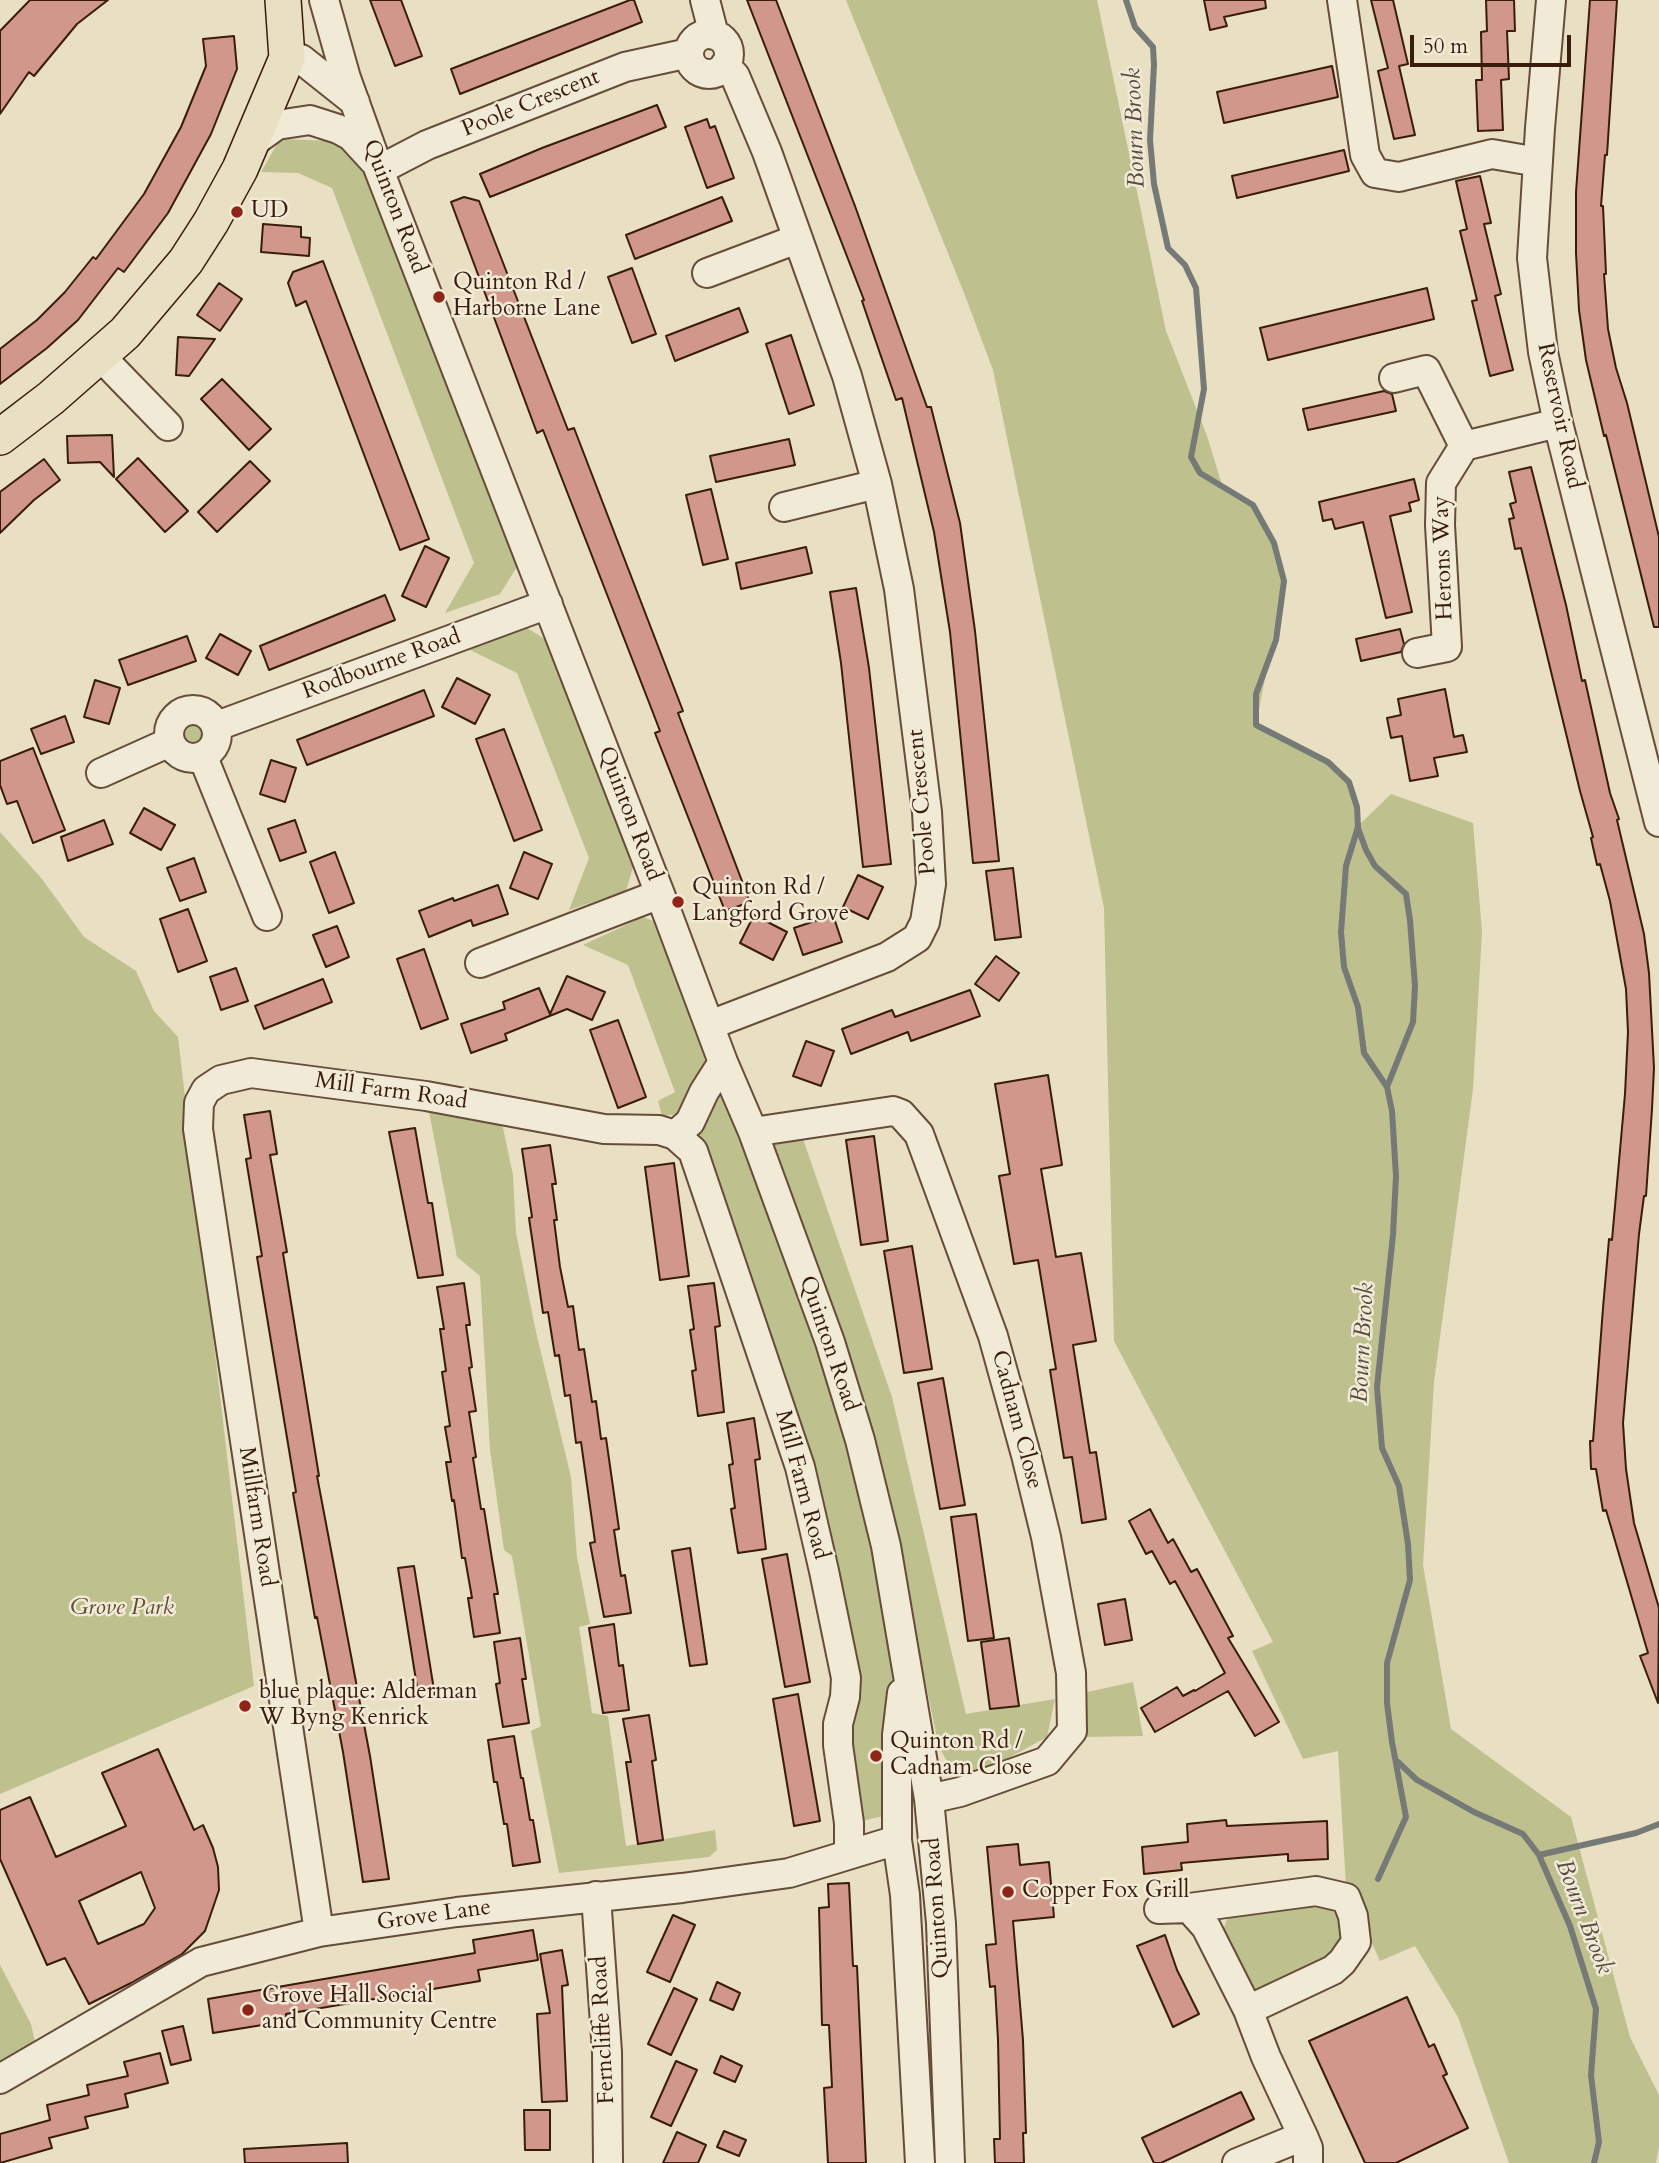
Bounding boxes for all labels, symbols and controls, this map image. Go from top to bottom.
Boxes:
scale bar [1414,21,1575,65]
text: 50 m [1423,32,1468,61]
street label: Poole Crescent [458,64,604,144]
water label: Bourn Brook [1120,67,1152,189]
street label: Quinton Road [356,136,432,278]
place label: UD [251,198,288,226]
marker: UD [229,204,245,220]
place label: Quinton Rd / Harborne Lane [453,270,601,324]
marker: Quinton Rd / Harborne Lane [431,289,447,305]
street label: Reservoir Road [1530,340,1588,492]
street label: Herons Way [1428,495,1460,621]
street label: Rodbourne Road [299,624,465,706]
street label: Poole Crescent [903,728,943,876]
street label: Quinton Road [591,743,667,885]
place label: Quinton Rd / Langford Grove [692,875,849,929]
marker: Quinton Rd / Langford Grove [670,894,686,910]
street label: Mill Farm Road [313,1068,469,1116]
street label: Quinton Road [792,1273,864,1415]
water label: Bourn Brook [1346,1282,1382,1404]
street label: Cadnam Close [984,1348,1048,1492]
street label: Mill Farm Road [768,1407,834,1563]
street label: Millfarm Road [231,1445,281,1589]
park label: Grove Park [70,1595,174,1623]
place label: blue plaque: Alderman W Byng Kenrick [259,1679,478,1733]
marker: blue plaque: Alderman W Byng Kenrick [237,1698,253,1714]
place label: Quinton Rd / Cadnam Close [890,1729,1032,1783]
marker: Quinton Rd / Cadnam Close [868,1748,884,1764]
street label: Quinton Road [919,1836,957,1980]
water label: Bourn Brook [1548,1856,1618,1978]
place label: Copper Fox Grill [1022,1878,1189,1906]
marker: Copper Fox Grill [1000,1884,1016,1900]
street label: Grove Lane [375,1894,493,1938]
street label: Ferncliffe Road [586,1955,622,2105]
place label: Grove Hall Social and Community Centre [262,1983,497,2037]
marker: Grove Hall Social and Community Centre [240,2002,256,2018]

